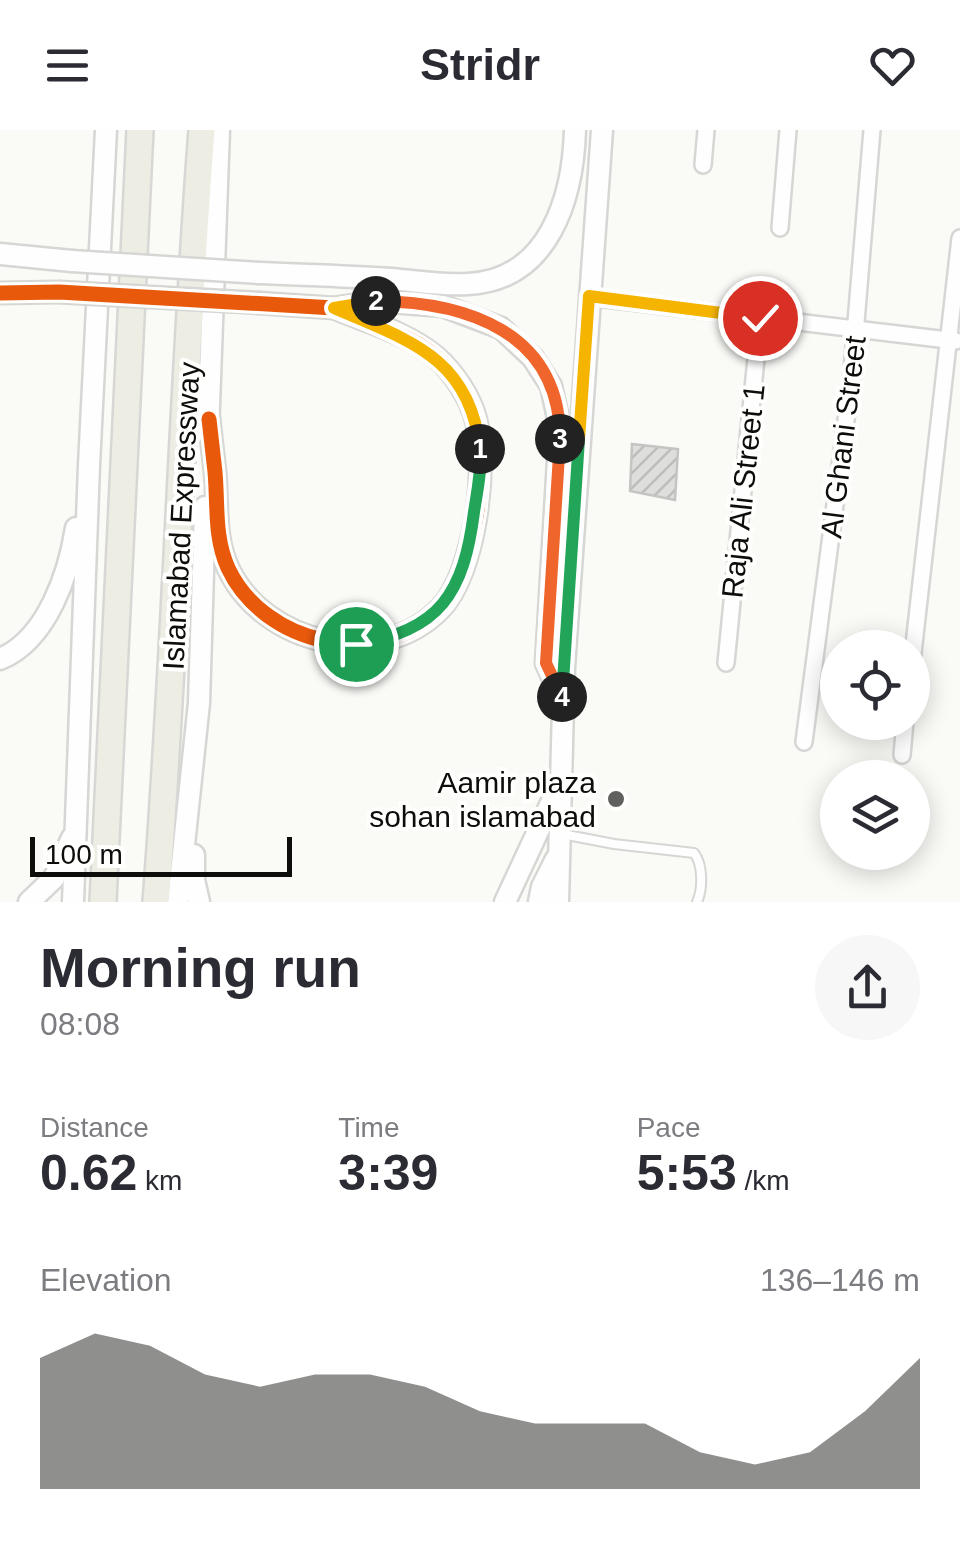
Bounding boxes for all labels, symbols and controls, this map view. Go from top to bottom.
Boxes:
icon: menu [40,38,95,93]
icon: heart [865,38,920,93]
text: Stridr [420,39,540,90]
pin: 2 [351,276,401,326]
pin [718,276,803,361]
text: 2 [368,285,384,316]
icon: check [733,291,788,346]
street label: Al Ghani Street [814,333,872,540]
street label: Islamabad Expressway [156,361,206,671]
street label: Raja Ali Street 1 [715,382,771,600]
pin: 3 [535,414,585,464]
text: 3 [552,423,568,454]
pin: 1 [455,424,505,474]
text: 1 [472,433,488,464]
pin [314,602,399,687]
icon: arrive [329,617,384,672]
map controls [820,630,930,870]
button: locate [820,630,930,740]
pin: 4 [537,672,587,722]
text: 4 [554,681,570,712]
button: layers [820,760,930,870]
place label: Aamir plaza sohan islamabad [369,766,596,833]
marker: Aamir plaza sohan islamabad [605,788,627,810]
scale bar [30,832,292,876]
text: 100 m [45,839,123,870]
button: share [815,935,920,1040]
text: Morning run [40,937,361,999]
text: 08:08 [40,1006,120,1042]
text: Distance [40,1112,149,1143]
text: Time [338,1112,400,1143]
text: Pace [637,1112,700,1143]
text: 0.62 [40,1145,137,1201]
text: 3:39 [338,1145,438,1201]
text: 5:53 [637,1145,737,1201]
text: km [137,1165,182,1196]
text: /km [737,1165,790,1196]
text: Elevation [40,1262,172,1298]
text: 136–146 m [760,1262,920,1298]

